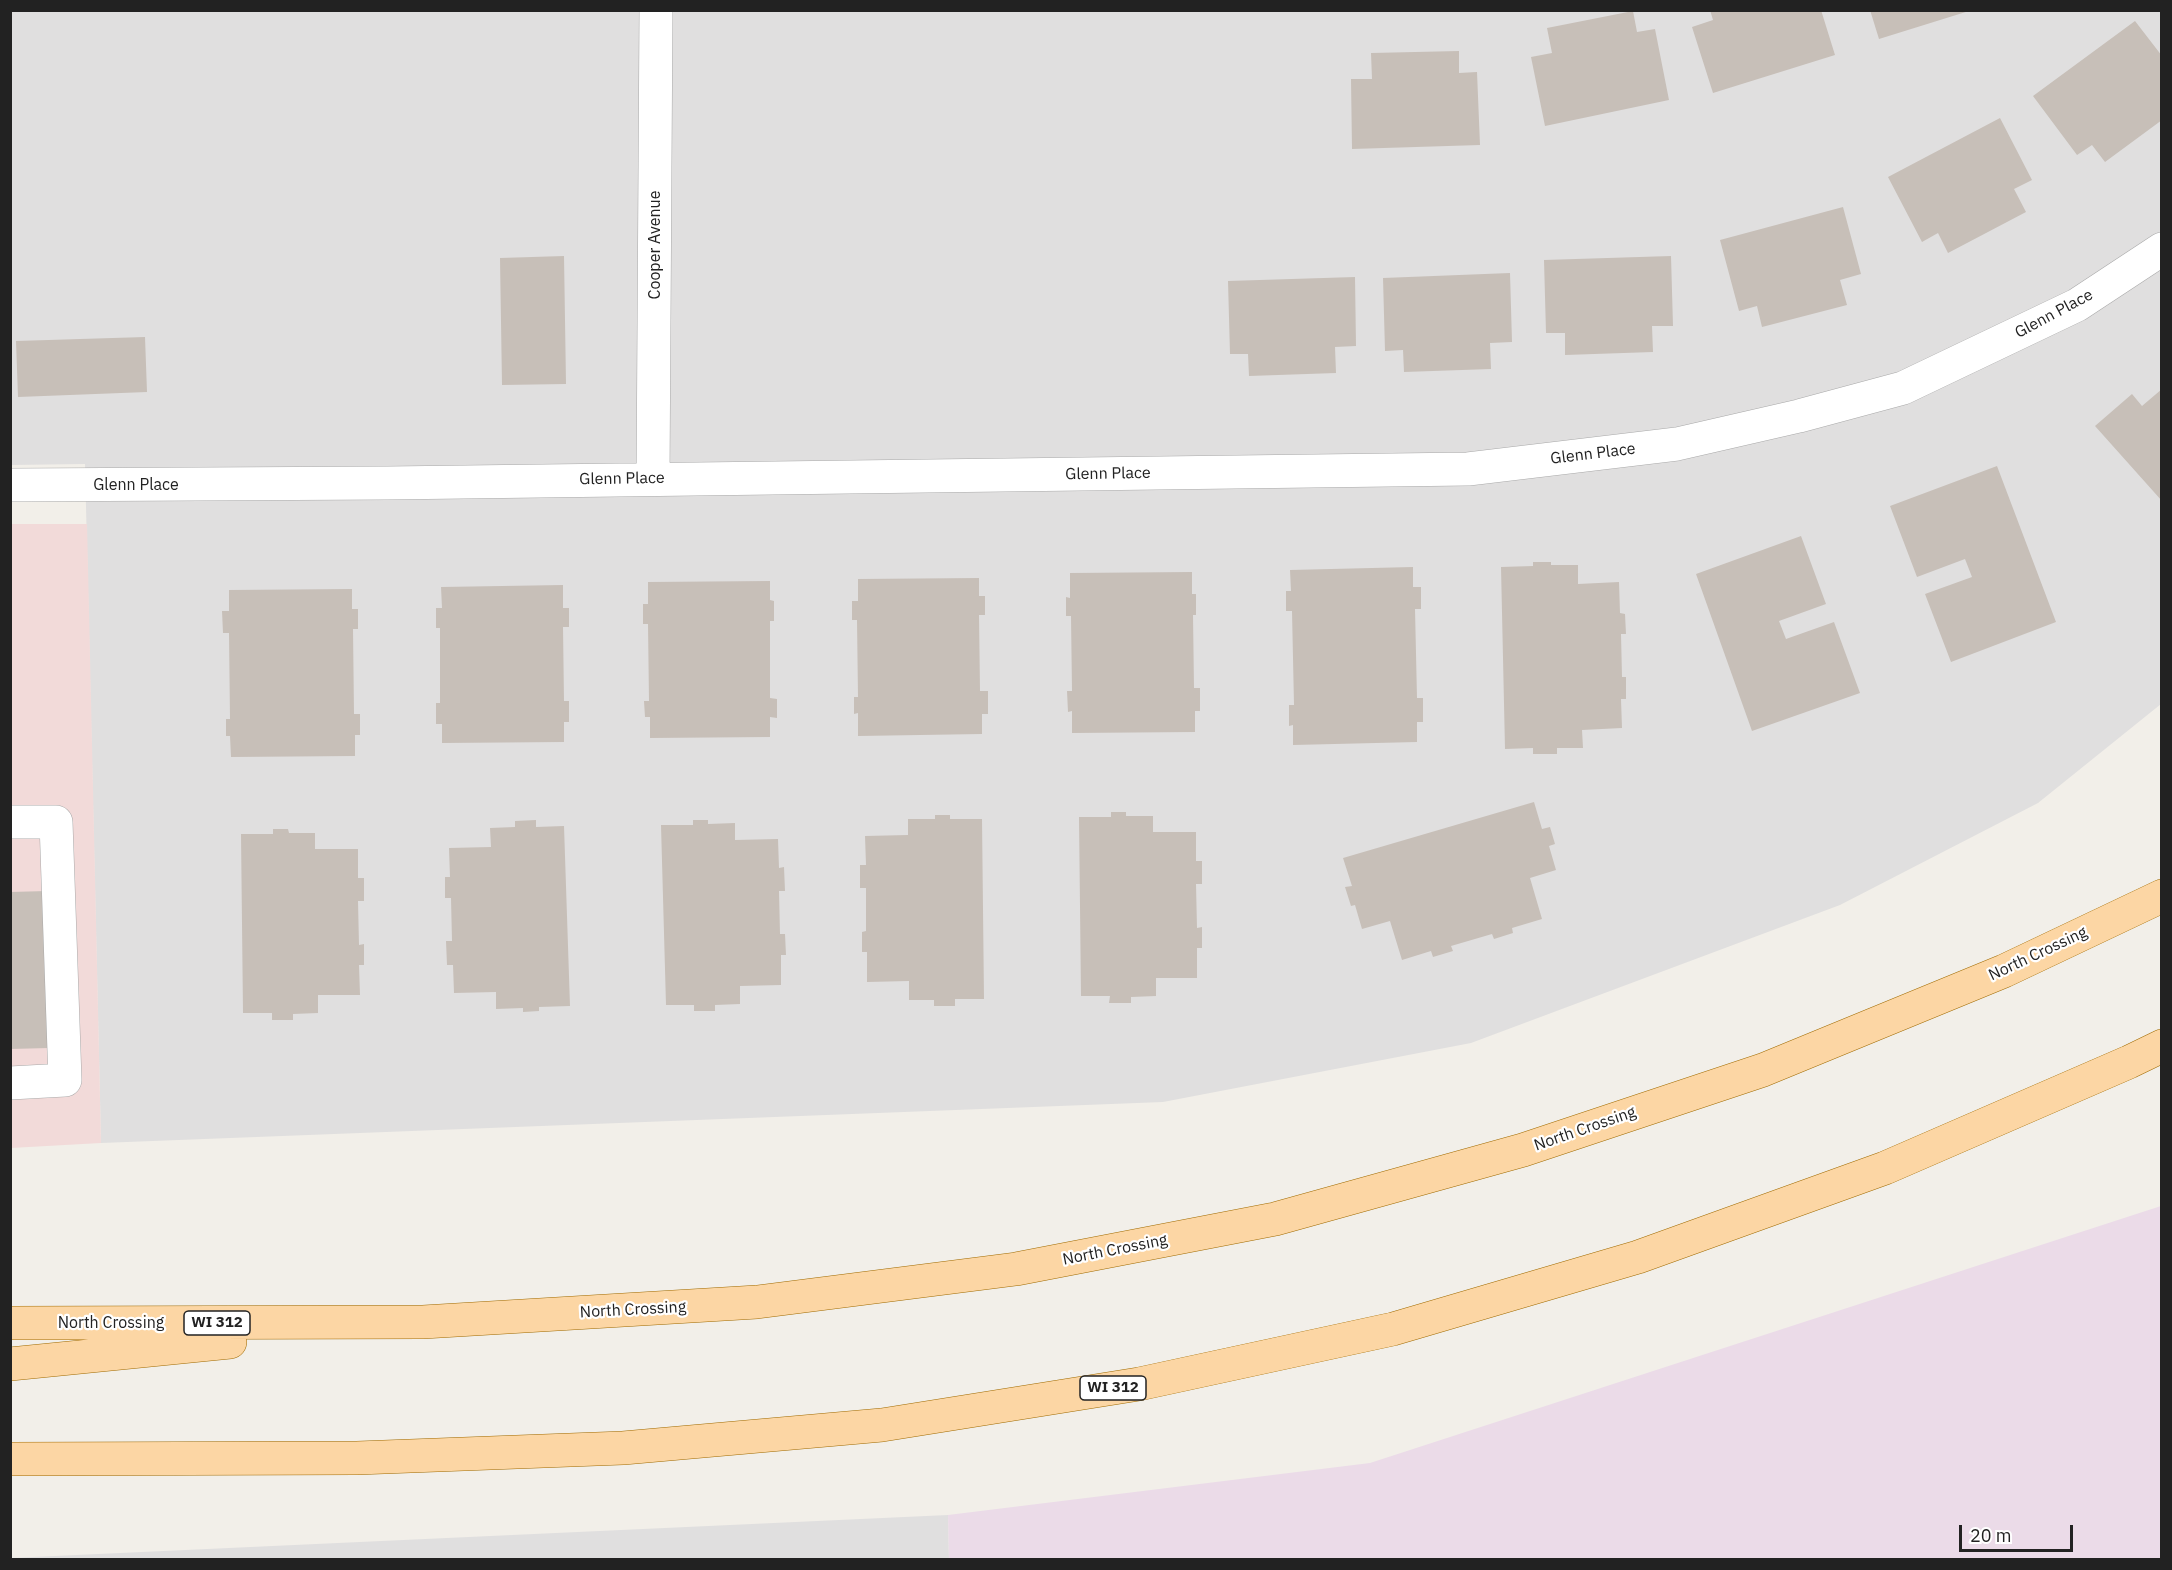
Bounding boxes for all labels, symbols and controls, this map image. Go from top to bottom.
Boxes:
street label: Cooper Avenue [645,191,665,299]
street label: Glenn Place [2012,285,2096,343]
street label: Glenn Place [1549,439,1637,469]
street label: Glenn Place [1065,464,1151,484]
street label: Glenn Place [579,469,665,489]
street label: Glenn Place [93,475,179,495]
street label: North Crossing [1986,923,2090,985]
street label: North Crossing [1532,1103,1638,1155]
street label: North Crossing [1061,1230,1169,1270]
street label: North Crossing [579,1298,687,1322]
road number: WI 312 [184,1311,250,1335]
street label: North Crossing [58,1313,164,1333]
road number: WI 312 [1080,1376,1146,1400]
scale bar [1962,1513,2076,1551]
text: 20 m [1970,1524,2012,1547]

